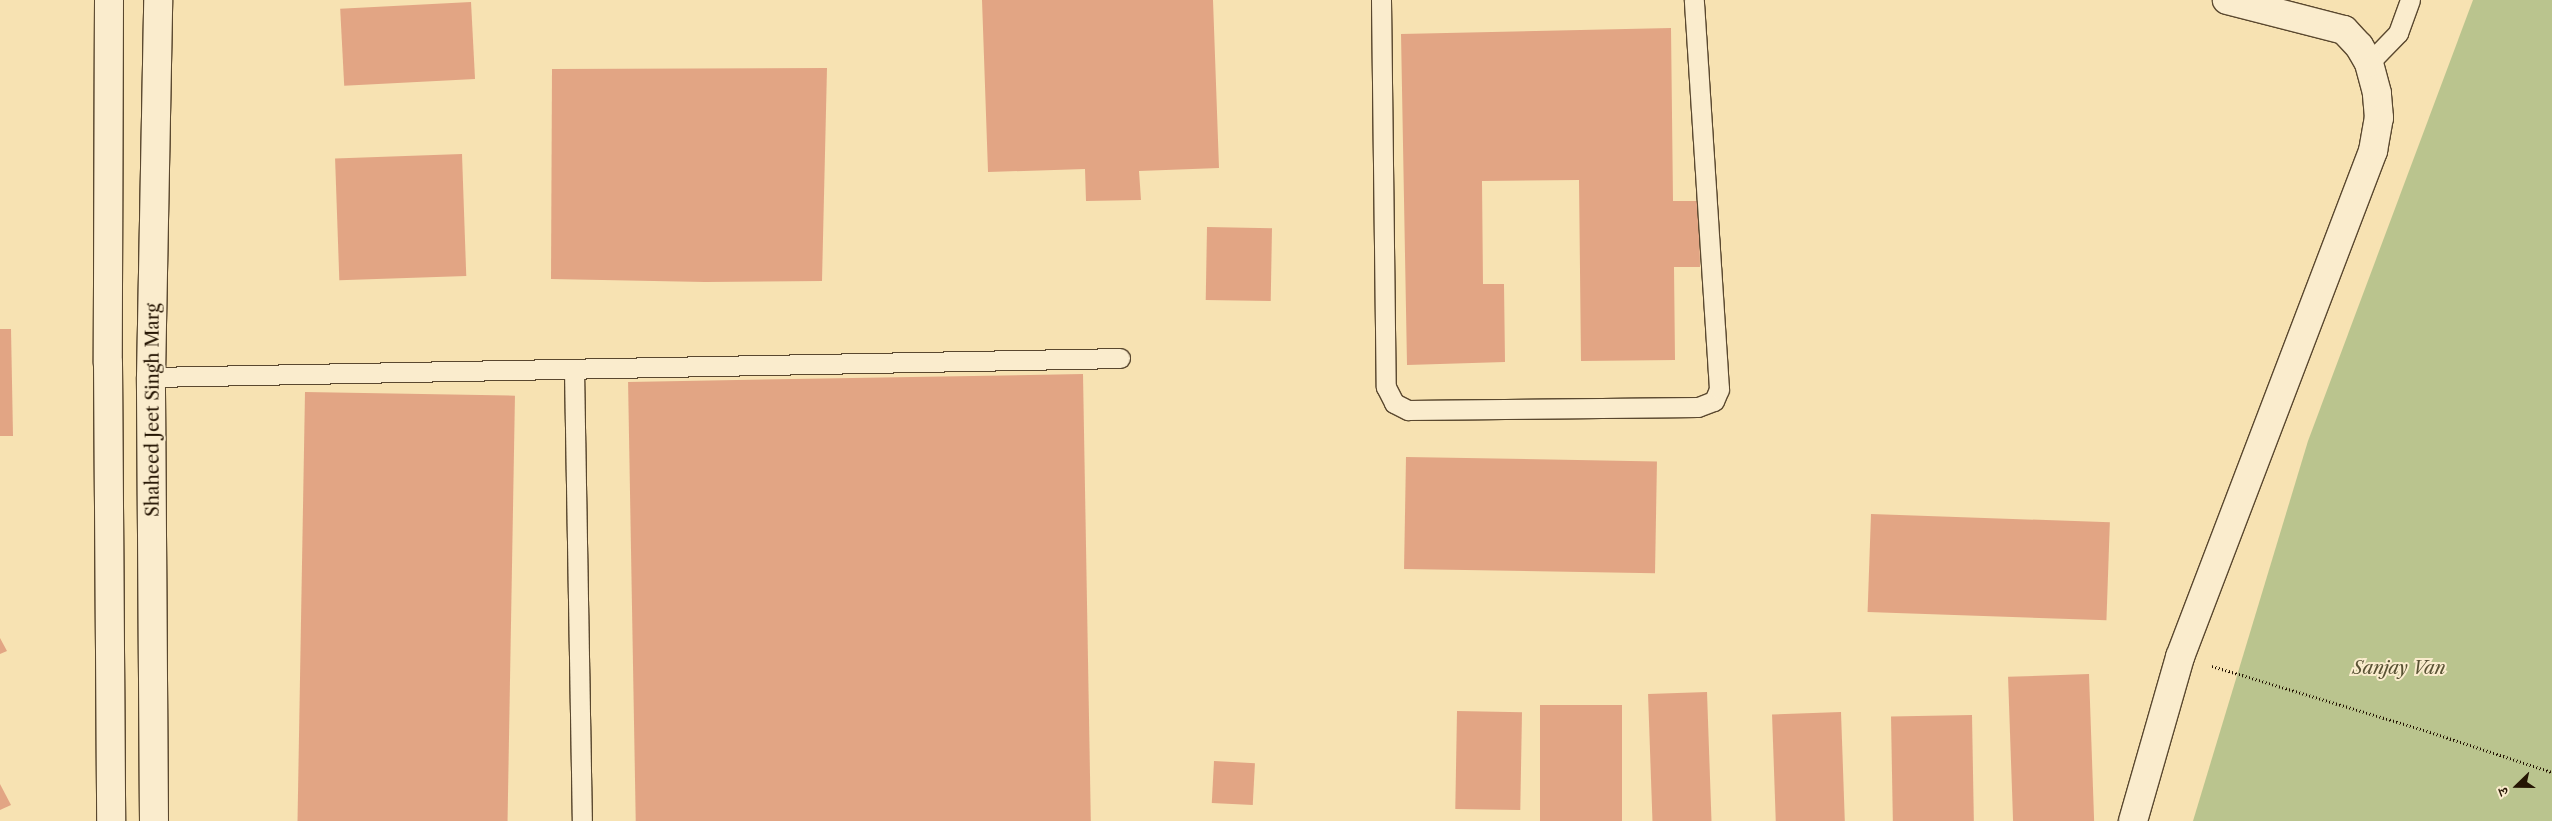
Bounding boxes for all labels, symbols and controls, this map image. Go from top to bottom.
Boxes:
street label: Shaheed Jeet Singh Marg [142,303,164,517]
park label: Sanjay Van [2353,657,2445,679]
north arrow [2492,761,2542,811]
text: उ [2493,785,2513,798]

